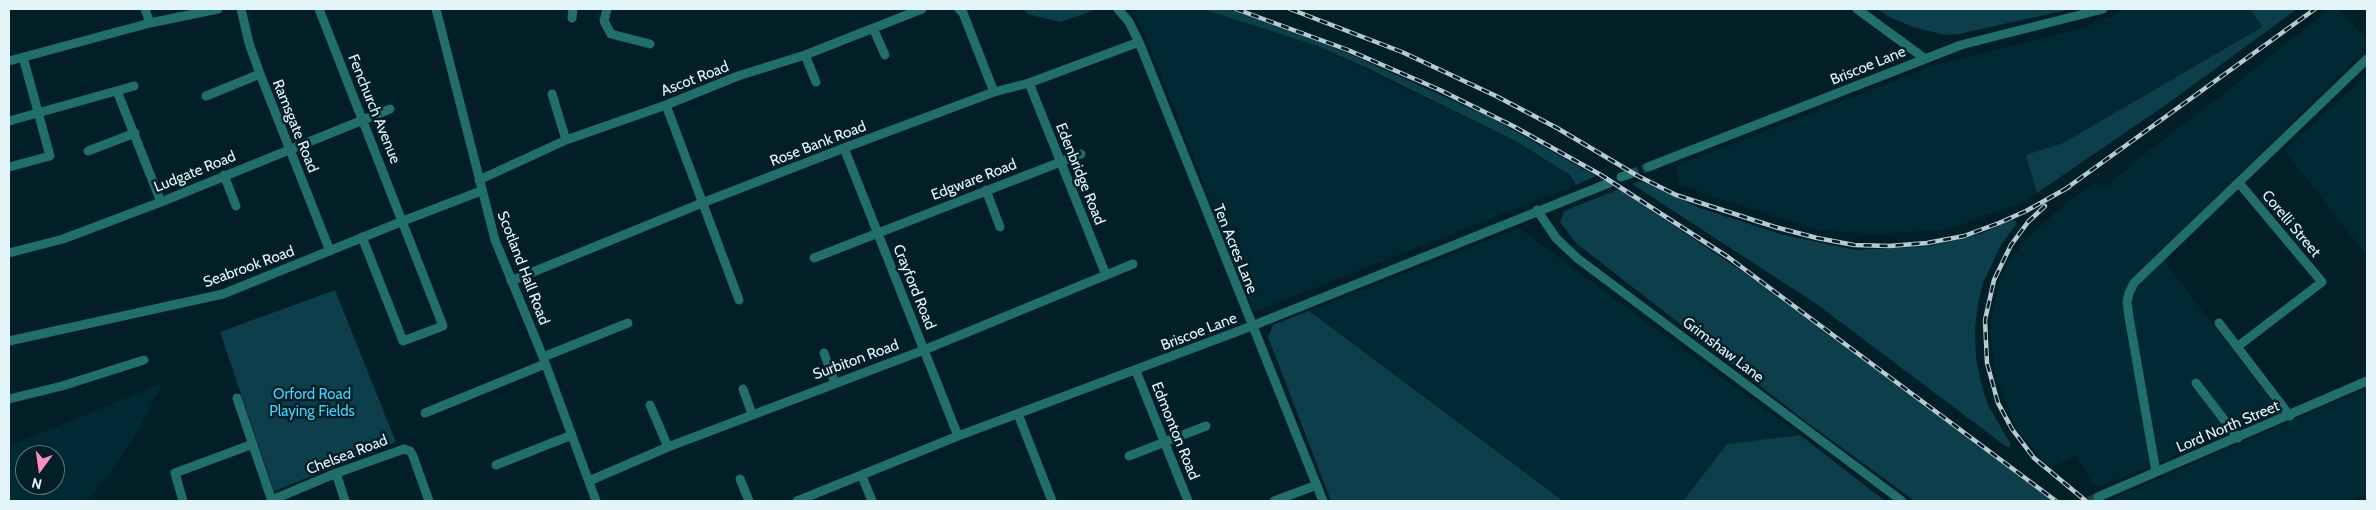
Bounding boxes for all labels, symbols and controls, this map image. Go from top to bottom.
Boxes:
street label: Briscoe Lane [1828,43,1908,89]
street label: Fenchurch Avenue [344,52,404,166]
street label: Ascot Road [659,58,731,100]
street label: Ramsgate Road [268,77,322,175]
street label: Rose Bank Road [767,117,869,171]
street label: Edenbridge Road [1051,121,1109,227]
street label: Ludgate Road [151,147,239,197]
street label: Edgware Road [929,155,1019,205]
street label: Corelli Street [2258,187,2324,261]
street label: Ten Acres Lane [1209,202,1261,296]
street label: Scotland Hall Road [493,209,553,327]
street label: Seabrook Road [201,242,297,292]
street label: Crayford Road [889,242,939,332]
street label: Briscoe Lane [1159,309,1239,355]
street label: Grimshaw Lane [1679,313,1767,387]
street label: Surbiton Road [810,336,902,384]
street label: Edmonton Road [1147,380,1203,482]
park label: Orford Road Playing Fields [269,386,355,421]
street label: Lord North Street [2174,397,2282,457]
street label: Chelsea Road [304,431,390,479]
north arrow [15,445,65,495]
text: N [30,474,44,494]

